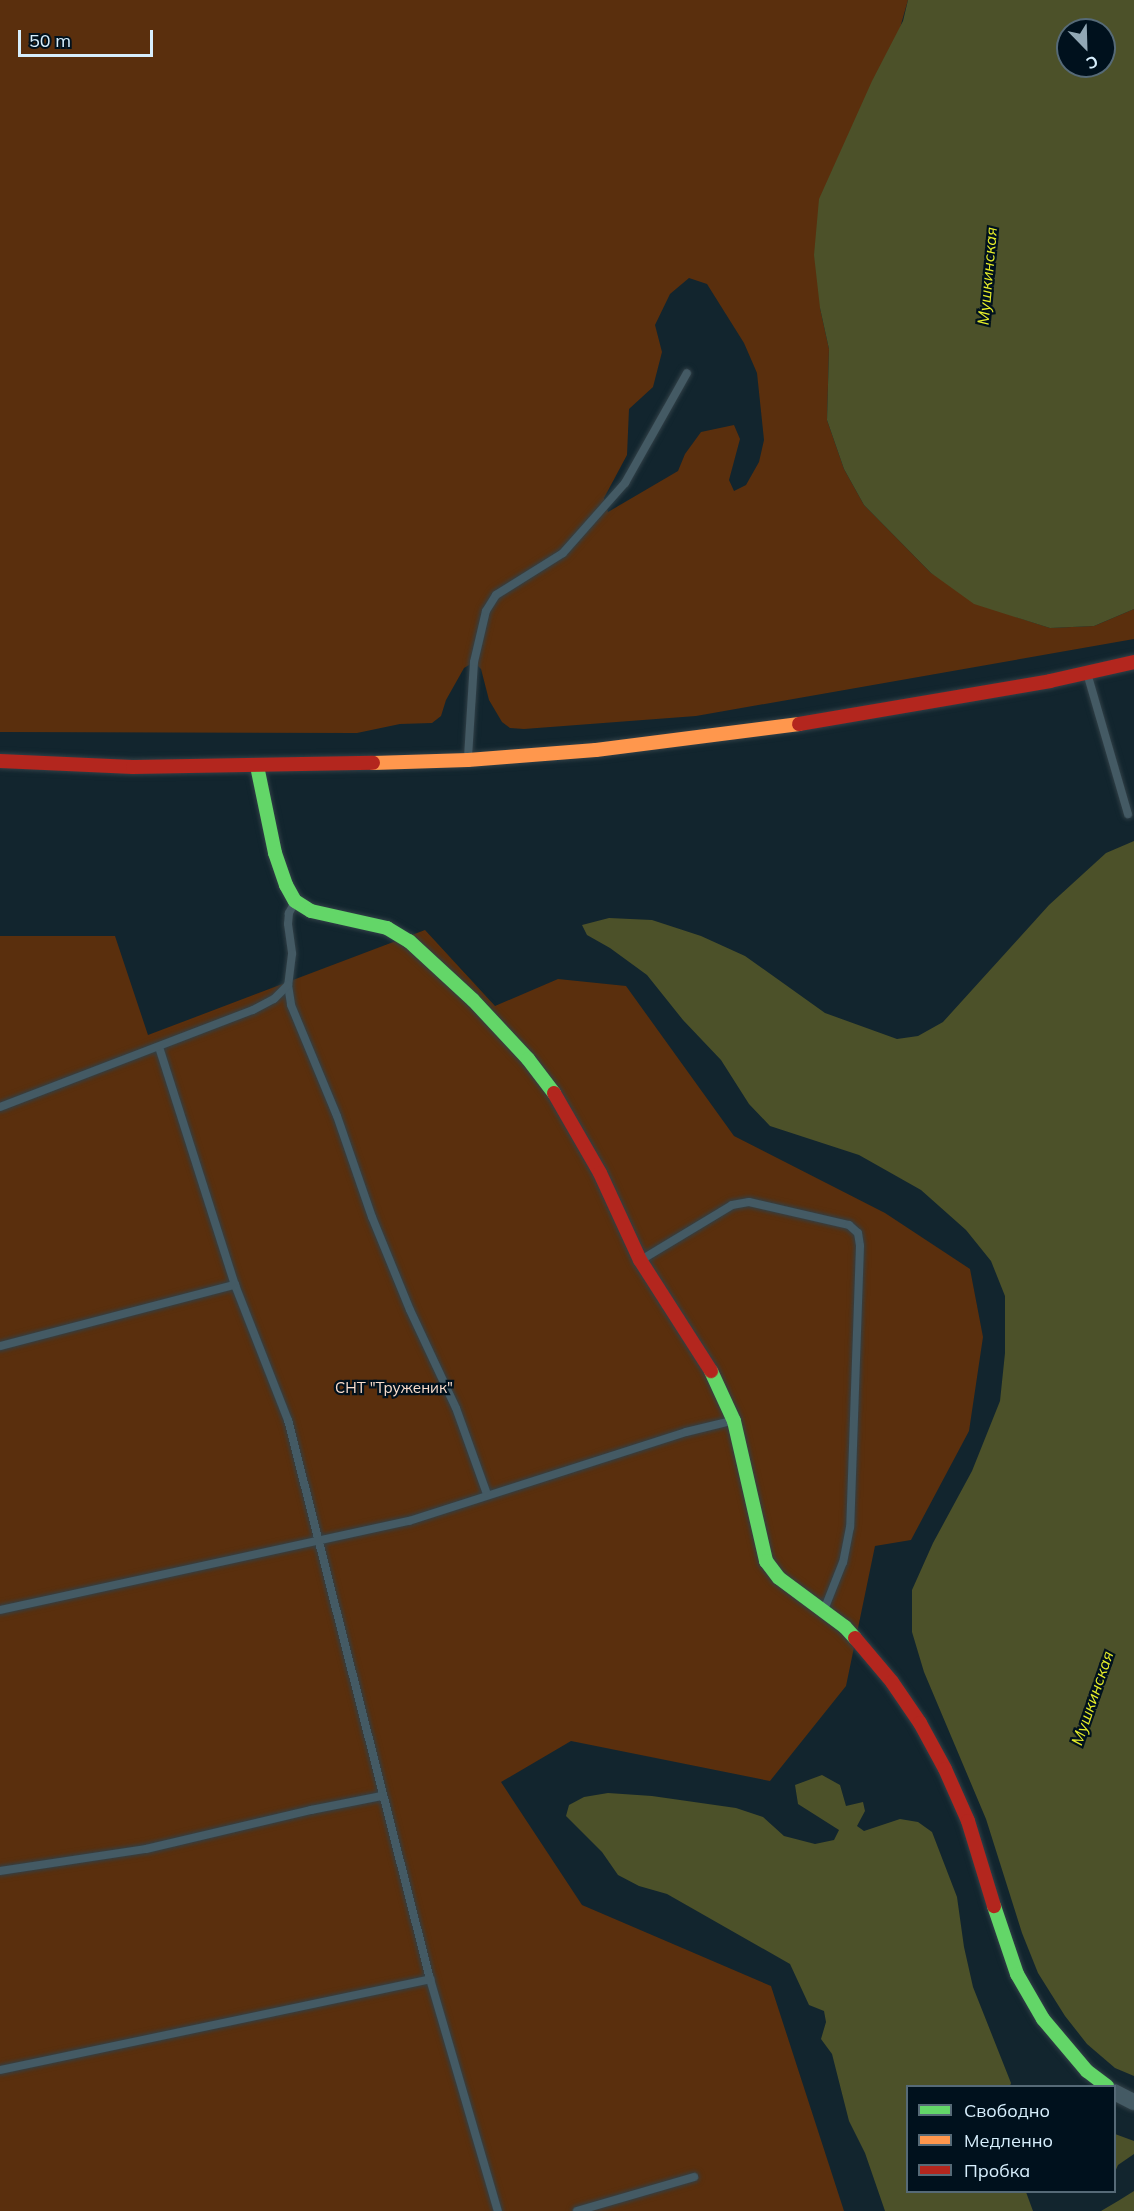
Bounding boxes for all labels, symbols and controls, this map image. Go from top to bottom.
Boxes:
scale bar [21,18,156,56]
north arrow [1056,18,1116,78]
text: 50 m [29,29,71,52]
text: С [1083,51,1101,74]
water label: Мушкинская [973,226,1001,326]
park label: СНТ "Труженик" [335,1379,453,1397]
water label: Мушкинская [1067,1648,1117,1748]
legend [906,2085,1116,2193]
text: Свободно [964,2099,1050,2122]
text: Медленно [964,2129,1053,2152]
text: Пробка [964,2159,1030,2182]

